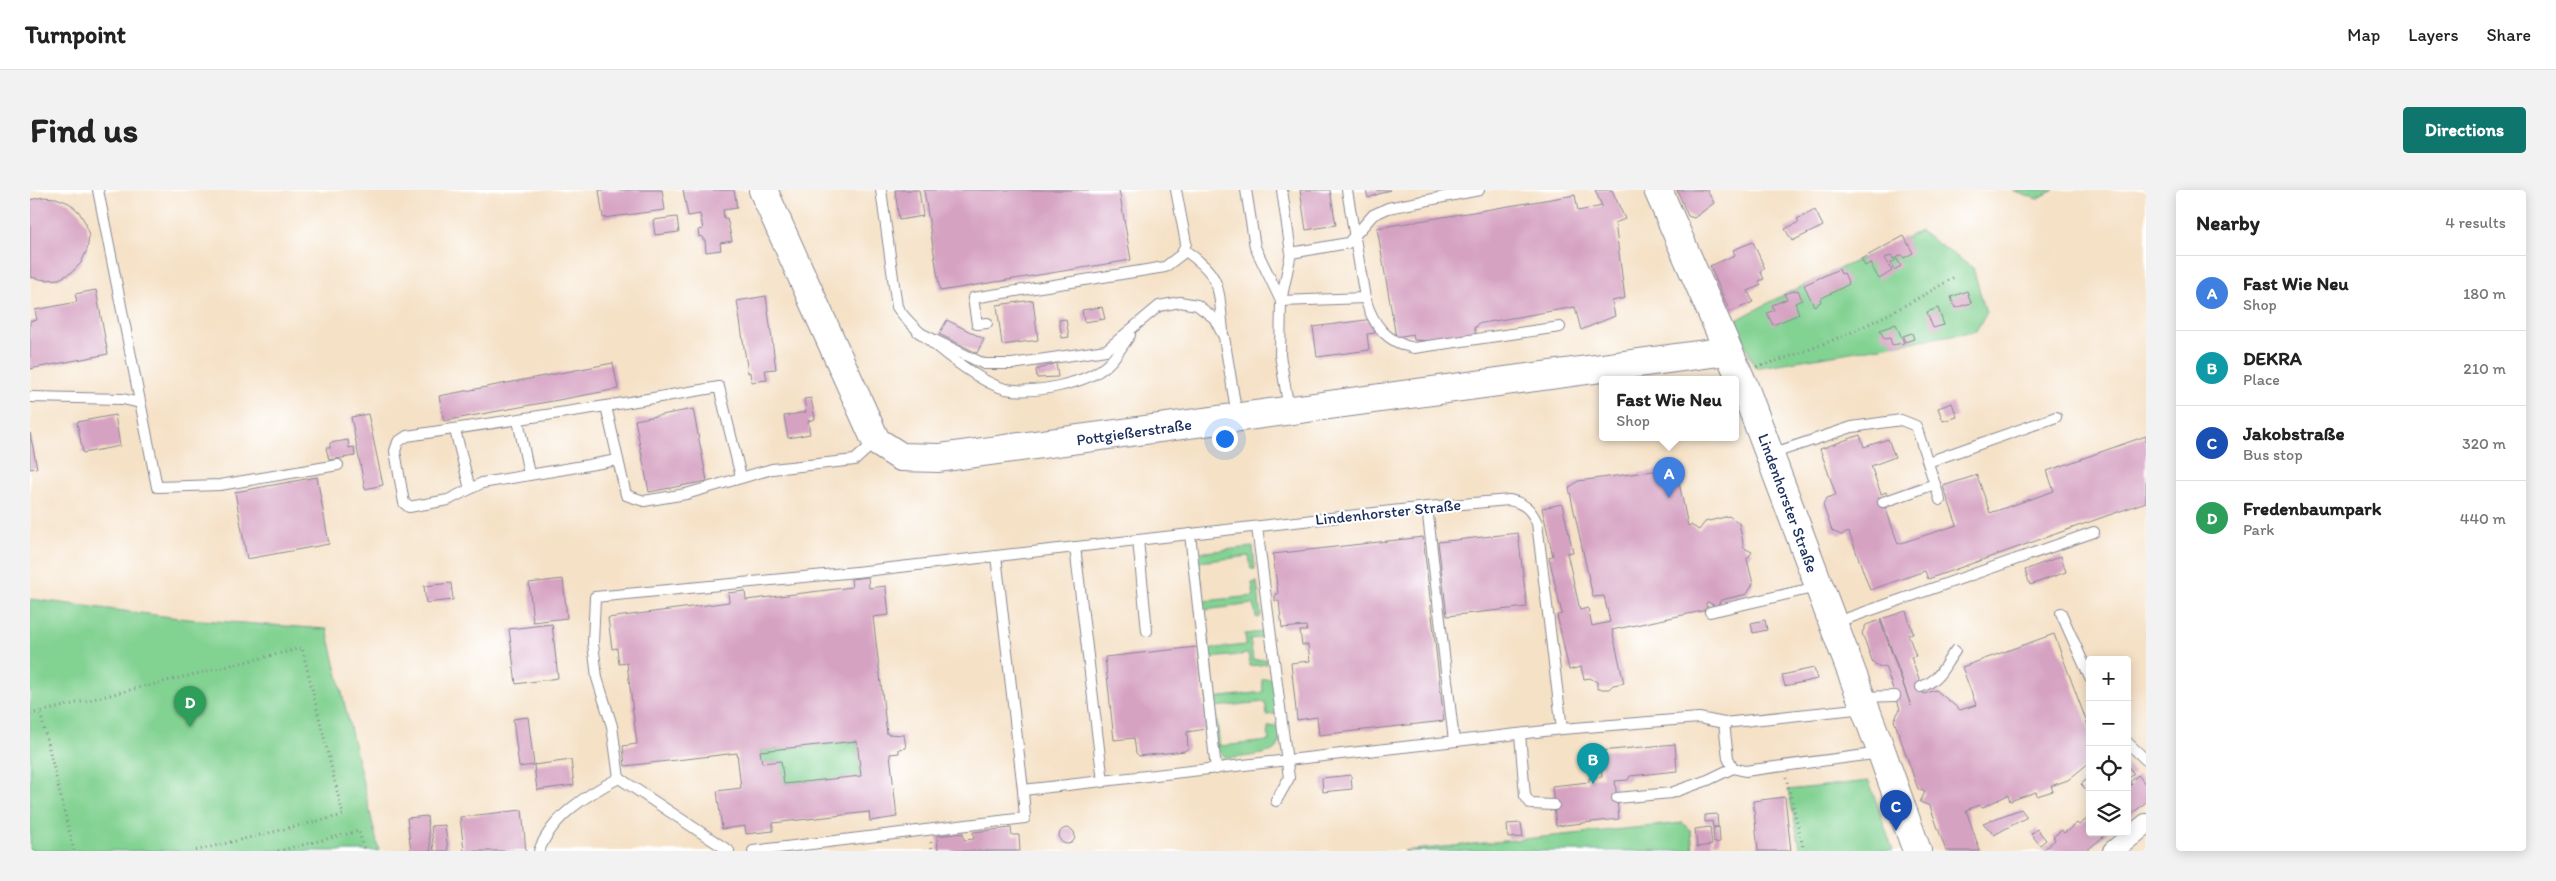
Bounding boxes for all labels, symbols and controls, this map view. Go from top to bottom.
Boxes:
text: Turnpoint [25,20,126,49]
text: Map [2347,24,2380,46]
text: Layers [2408,24,2458,46]
text: Share [2486,24,2531,46]
button: Directions [2403,107,2526,153]
text: Find us [30,109,138,151]
text: Nearby [2196,210,2260,235]
text: 4 results [2445,213,2506,232]
text: Fast Wie Neu [2243,272,2349,295]
text: A [2207,284,2217,303]
text: 180 m [2463,284,2506,303]
text: Shop [2243,295,2277,314]
text: DEKRA [2243,347,2302,370]
text: B [2207,359,2217,378]
text: 210 m [2463,359,2506,378]
text: Place [2243,370,2280,389]
popup [1599,376,1739,441]
text: Fast Wie Neu [1616,388,1722,411]
text: Shop [1616,411,1650,430]
street label: Pottgießerstraße [1075,414,1193,450]
text: Jakobstraße [2243,422,2345,445]
your location [1212,426,1238,452]
street label: Lindenhorster Straße [1754,431,1822,575]
text: C [2207,434,2217,453]
text: 320 m [2462,434,2506,453]
text: Bus stop [2243,445,2303,464]
pin: A [1653,457,1685,498]
street label: Lindenhorster Straße [1314,495,1462,529]
text: Fredenbaumpark [2243,497,2381,520]
text: D [2207,509,2217,528]
text: 440 m [2460,509,2506,528]
text: Park [2243,520,2274,539]
map controls [2086,656,2131,836]
button: + [2086,656,2131,701]
pin: D [174,686,206,727]
button: − [2086,701,2131,746]
pin: B [1577,743,1609,784]
button: locate [2086,746,2131,791]
pin: C [1880,790,1912,831]
button: layers [2086,791,2131,836]

